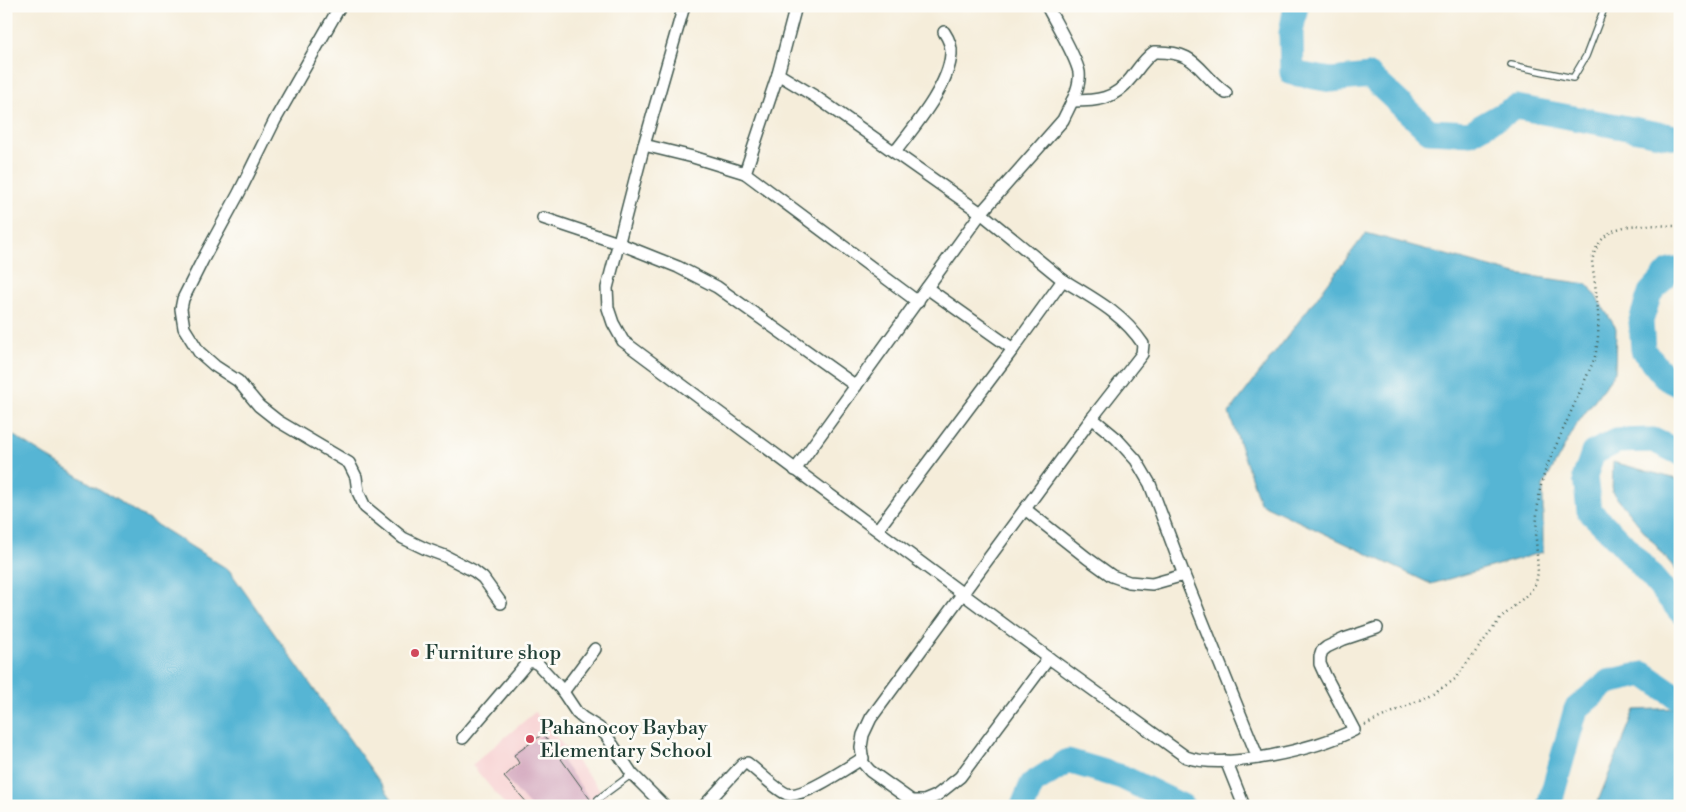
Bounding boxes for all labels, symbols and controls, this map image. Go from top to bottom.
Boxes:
place label: Furniture shop [425,641,561,666]
marker: Furniture shop [409,647,421,659]
place label: Pahanocoy Baybay Elementary School [540,716,712,764]
marker: Pahanocoy Baybay Elementary School [524,733,536,745]

